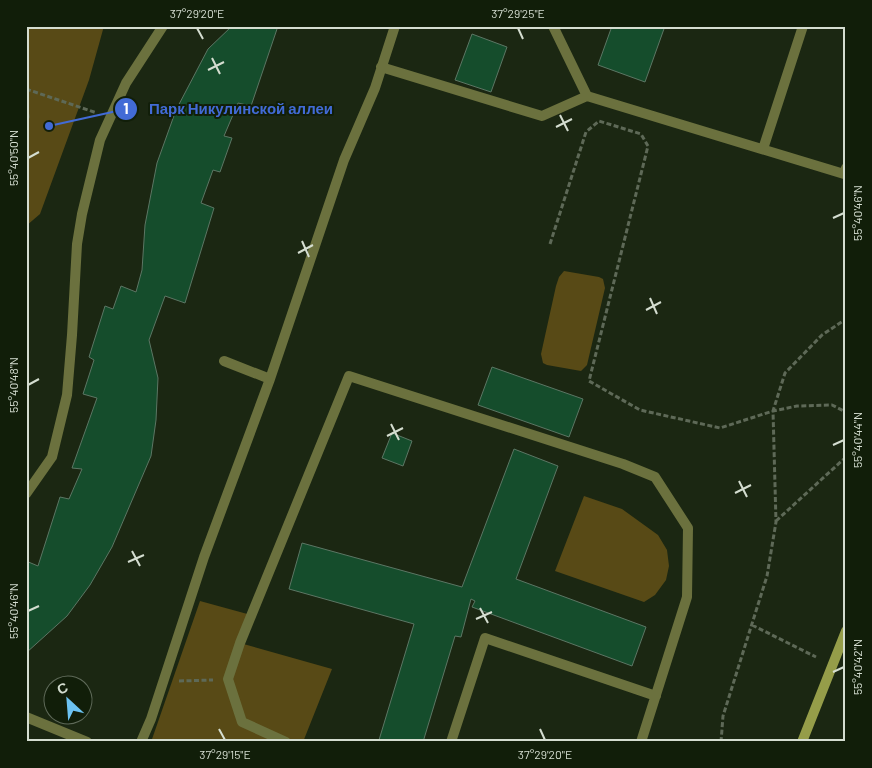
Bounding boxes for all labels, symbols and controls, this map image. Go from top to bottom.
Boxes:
text: 37°29'20"E [170,6,224,20]
text: 37°29'25"E [491,6,545,20]
callout: Парк Никулинской аллеи [114,94,343,124]
text: 1 [123,99,129,117]
text: Парк Никулинской аллеи [149,99,333,117]
text: 55°40'50"N [6,130,20,186]
text: 55°40'46"N [850,185,864,241]
text: 55°40'48"N [6,357,20,413]
text: 55°40'44"N [850,412,864,468]
text: 55°40'46"N [6,583,20,639]
text: 55°40'42"N [850,639,864,695]
north arrow [42,676,92,726]
text: С [54,678,70,698]
text: 37°29'15"E [199,747,251,761]
text: 37°29'20"E [518,747,572,761]

